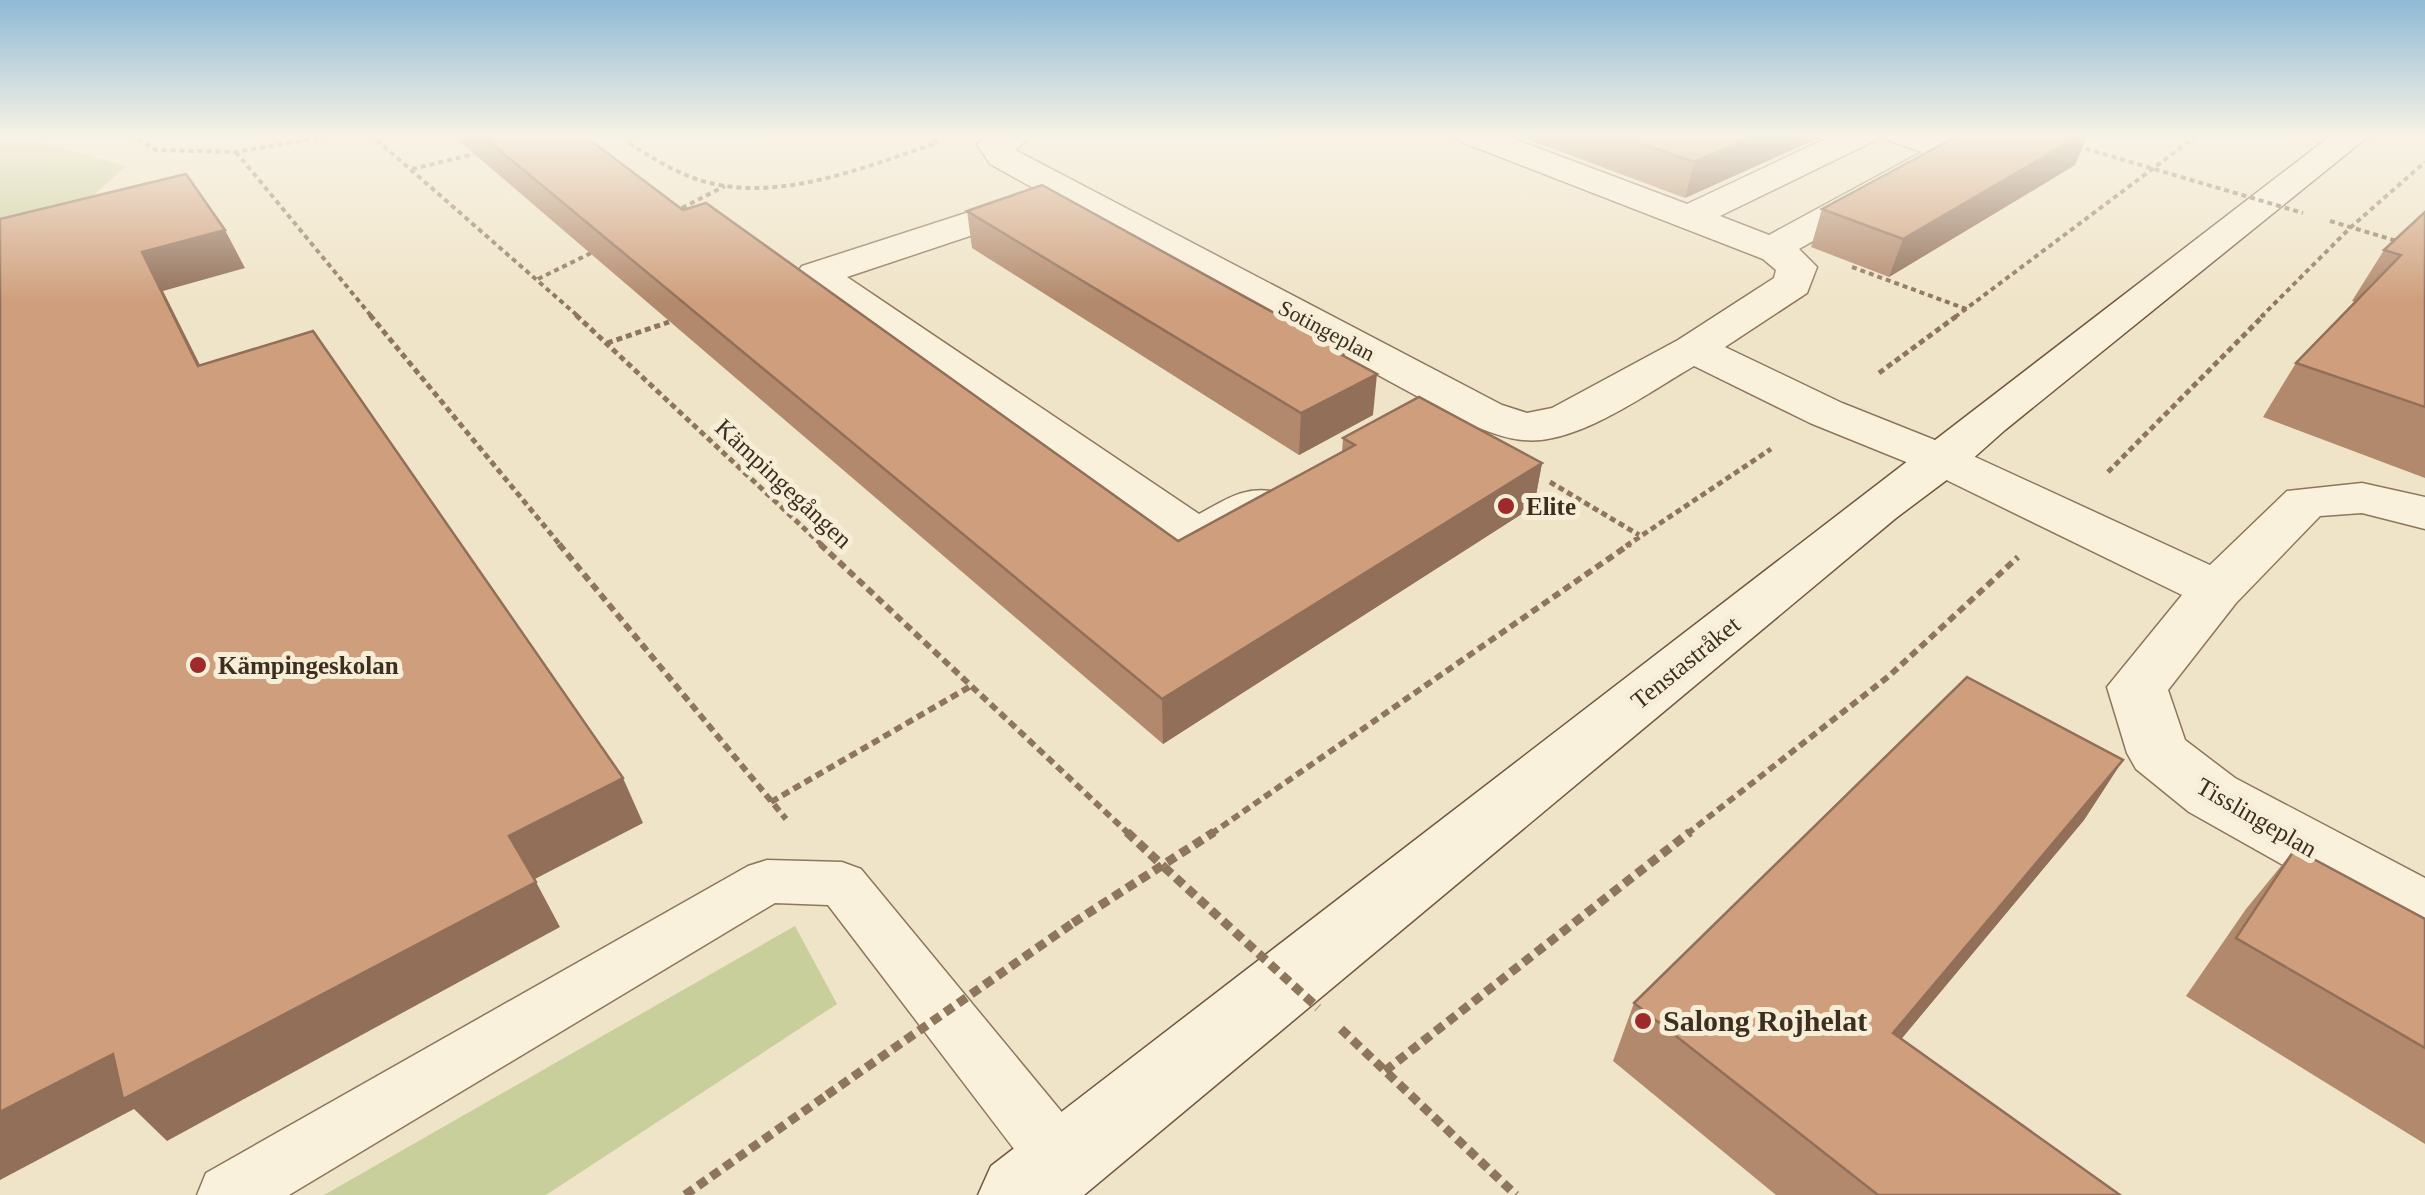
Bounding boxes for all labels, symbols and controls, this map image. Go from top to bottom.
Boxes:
street label: Sotingeplan [1274,295,1379,366]
street label: Kämpingegången [710,413,858,554]
place label: Elite [1526,493,1576,520]
marker: Elite [1495,495,1517,517]
street label: Tenstastråket [1626,610,1745,714]
place label: Kämpingeskolan [218,652,399,679]
marker: Kämpingeskolan [187,654,209,676]
street label: Tisslingeplan [2192,772,2322,863]
place label: Salong Rojhelat [1663,1004,1867,1037]
marker: Salong Rojhelat [1632,1010,1654,1032]

